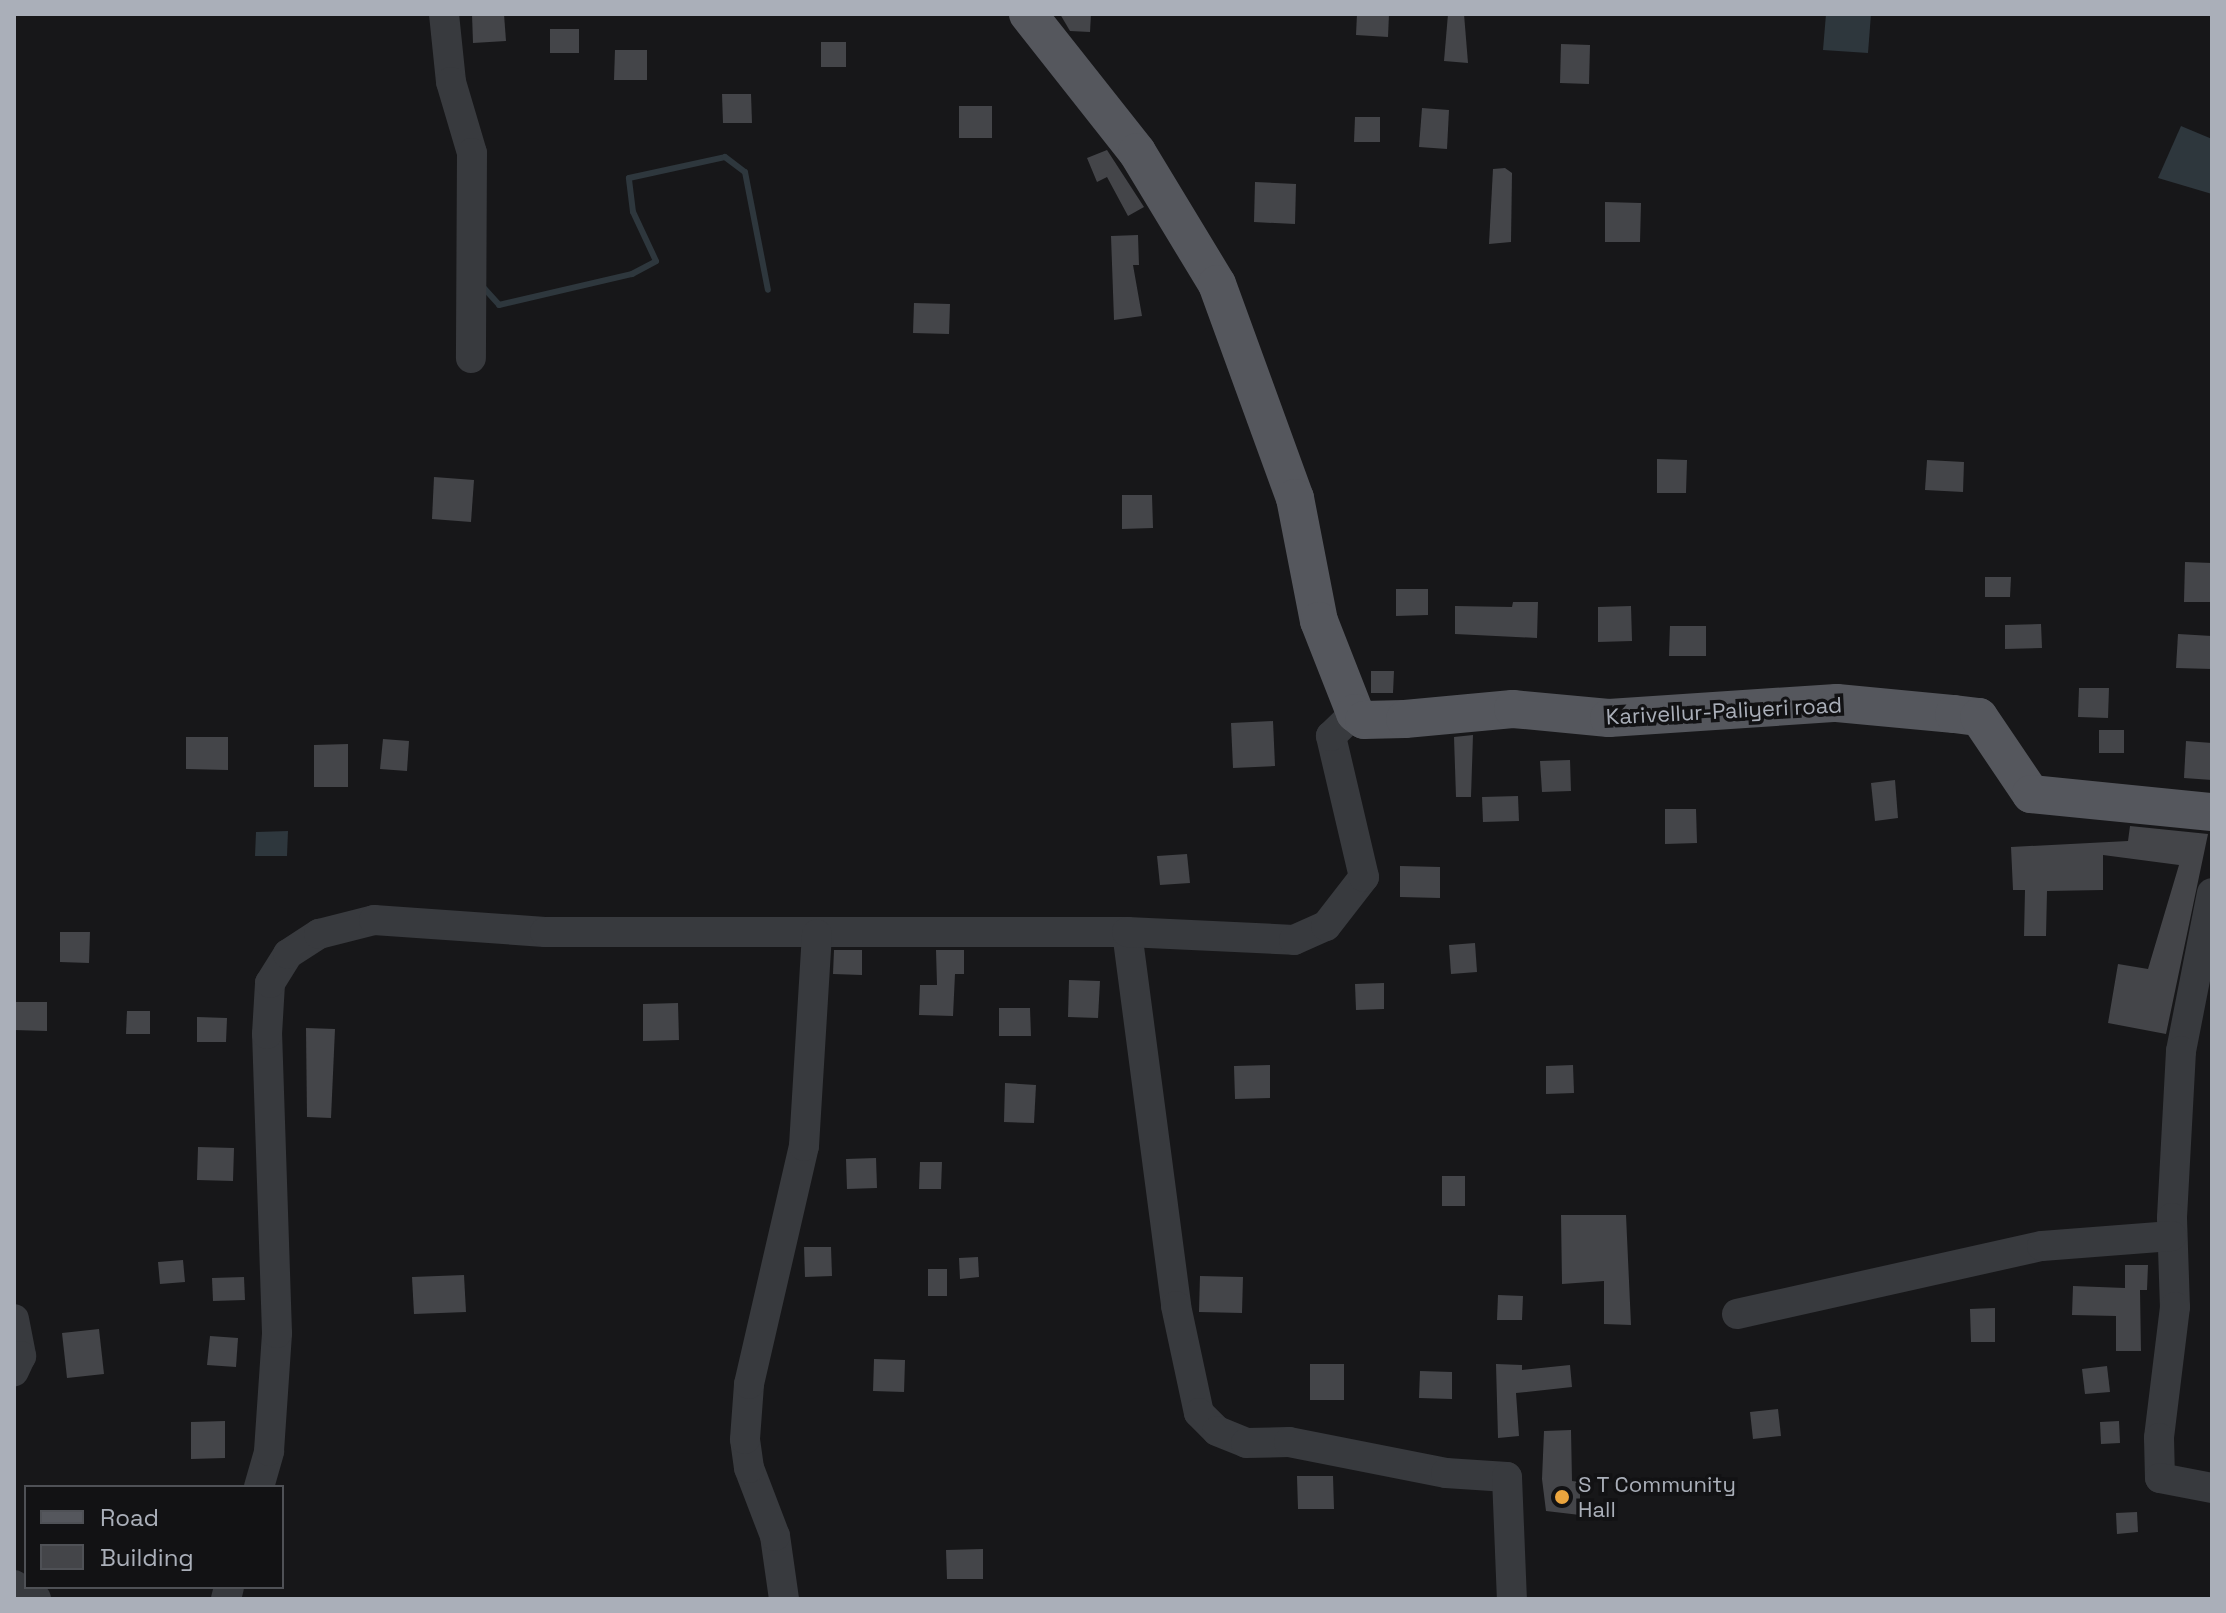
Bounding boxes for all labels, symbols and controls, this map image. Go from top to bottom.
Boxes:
street label: Karivellur-Paliyeri road [1605,692,1843,730]
place label: S T Community Hall [1578,1471,1737,1522]
legend [24,1485,284,1589]
marker: S T Community Hall [1553,1488,1571,1506]
text: Road [100,1502,159,1533]
text: Building [100,1542,194,1573]

